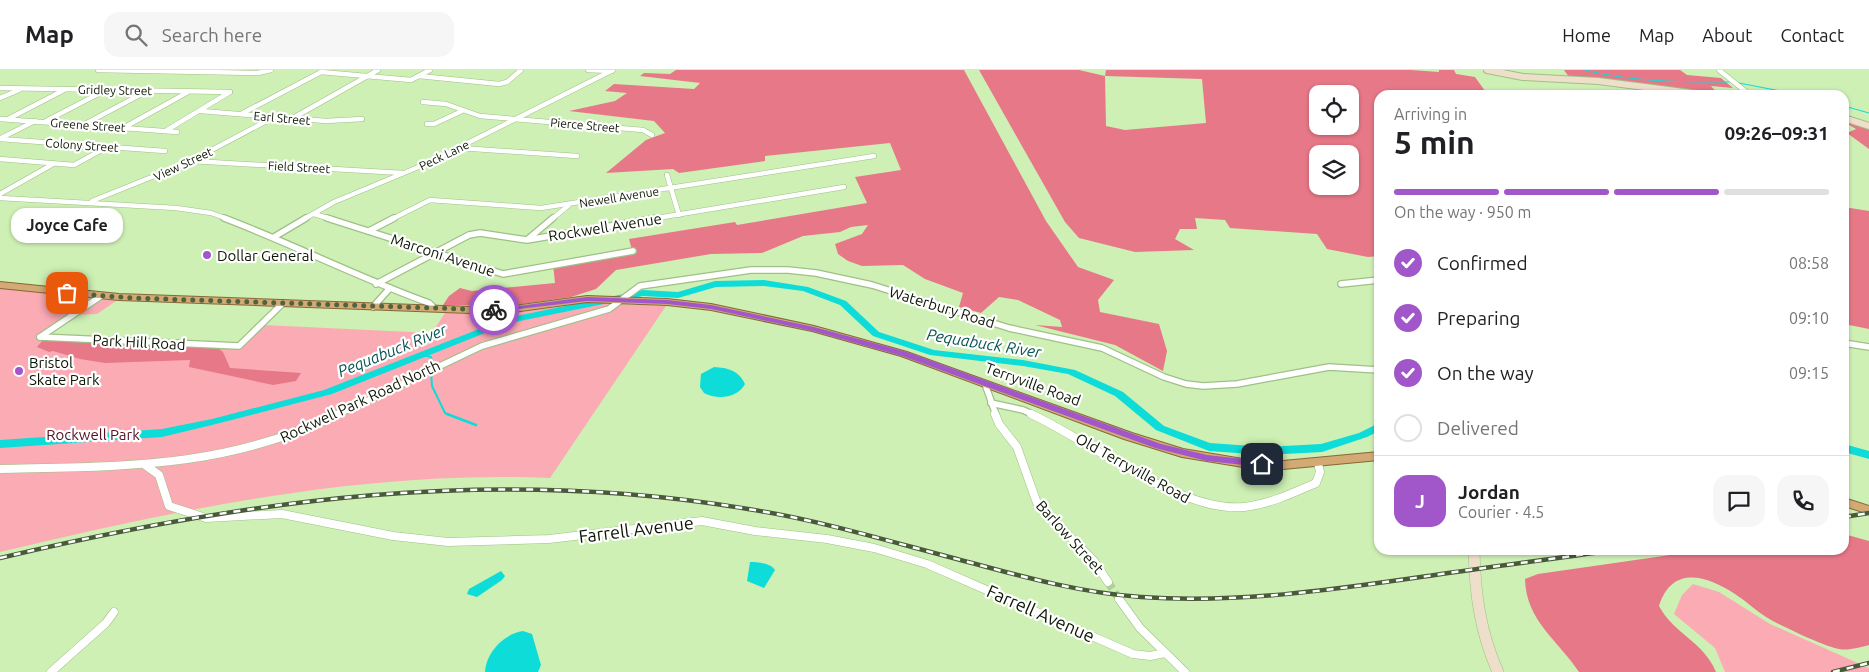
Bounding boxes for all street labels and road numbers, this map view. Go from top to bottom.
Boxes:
street label: Gridley Street [78,83,153,97]
street label: Earl Street [253,109,311,127]
street label: Pierce Street [550,115,621,135]
street label: Greene Street [50,116,126,134]
street label: Colony Street [45,136,119,154]
street label: Peck Lane [417,137,471,173]
street label: View Street [152,145,215,183]
street label: Field Street [268,159,331,175]
street label: Newell Avenue [578,184,660,210]
street label: Rockwell Avenue [547,210,663,244]
street label: Marconi Avenue [389,230,497,280]
street label: Waterbury Road [887,283,997,331]
street label: Park Hill Road [92,331,186,353]
street label: Rockwell Park Road North [277,356,443,446]
street label: Terryville Road [983,359,1083,409]
street label: Old Terryville Road [1073,430,1193,506]
street label: Barlow Street [1033,497,1107,577]
street label: Farrell Avenue [577,512,695,546]
street label: Farrell Avenue [984,580,1098,646]

